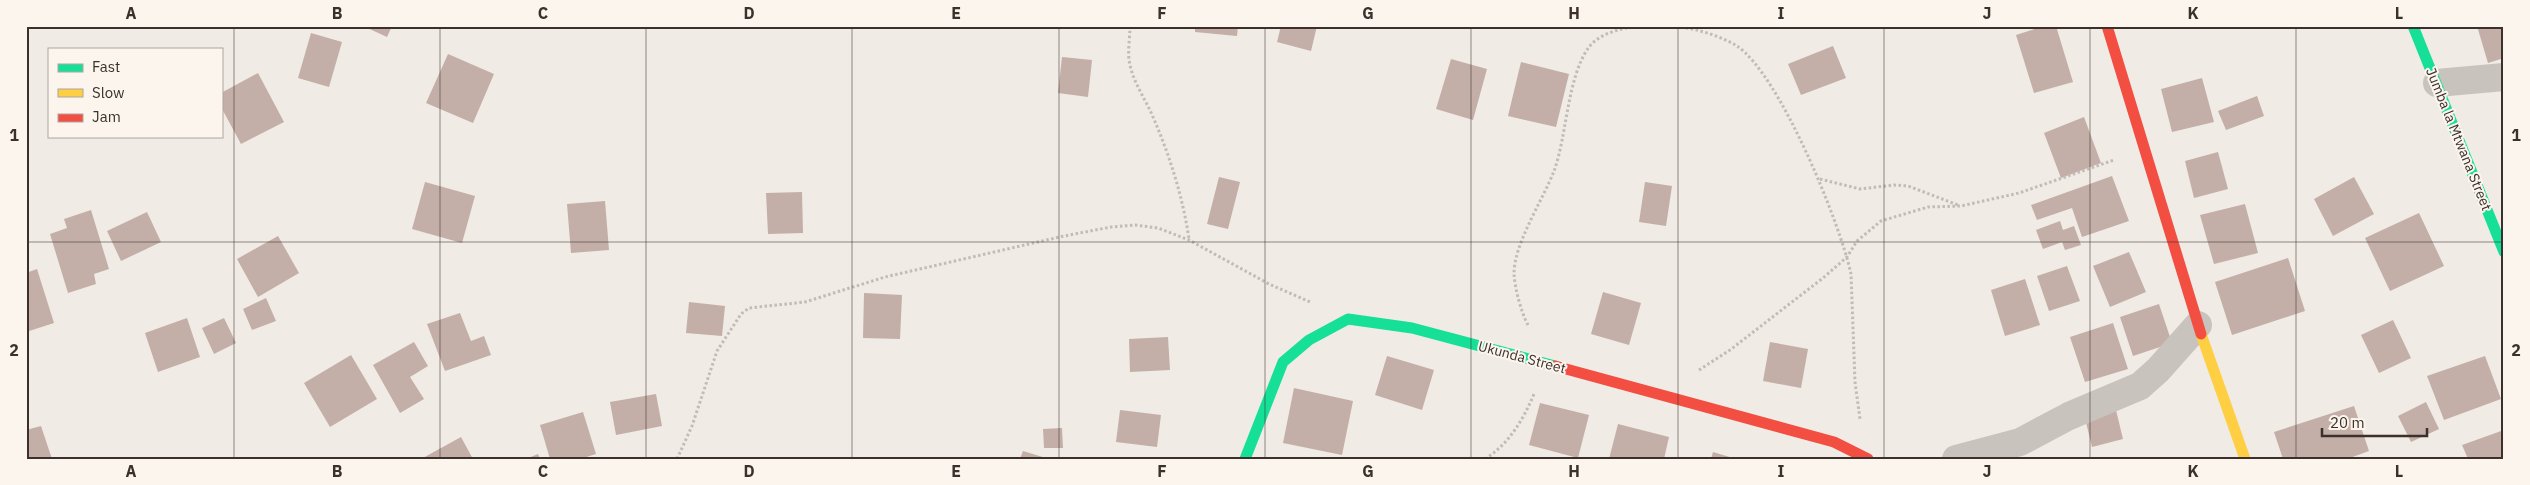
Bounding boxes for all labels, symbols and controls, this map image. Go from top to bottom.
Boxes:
text: A [126,3,137,23]
text: B [332,3,343,23]
text: C [538,3,548,23]
text: D [743,3,755,23]
text: E [951,3,961,23]
text: F [1157,3,1167,23]
text: G [1362,3,1374,23]
text: H [1568,3,1580,23]
text: I [1778,3,1785,23]
text: J [1983,3,1991,23]
text: K [2187,3,2199,23]
text: L [2395,3,2403,23]
legend [48,48,222,138]
text: Fast [92,57,120,76]
street label: Jumba la Mtwana Street [2422,65,2496,213]
text: Slow [92,83,125,102]
text: Jam [92,107,121,126]
text: 1 [9,125,19,145]
text: 1 [2511,125,2521,145]
street label: Ukunda Street [1476,337,1568,377]
text: 2 [9,340,19,360]
text: 2 [2511,340,2521,360]
scale bar [2322,405,2428,437]
text: 20 m [2330,413,2365,432]
text: A [126,461,137,481]
text: B [332,461,343,481]
text: C [538,461,548,481]
text: D [743,461,755,481]
text: E [951,461,961,481]
text: F [1157,461,1167,481]
text: G [1362,461,1374,481]
text: H [1568,461,1580,481]
text: I [1778,461,1785,481]
text: J [1983,461,1991,481]
text: K [2187,461,2199,481]
text: L [2395,461,2403,481]

